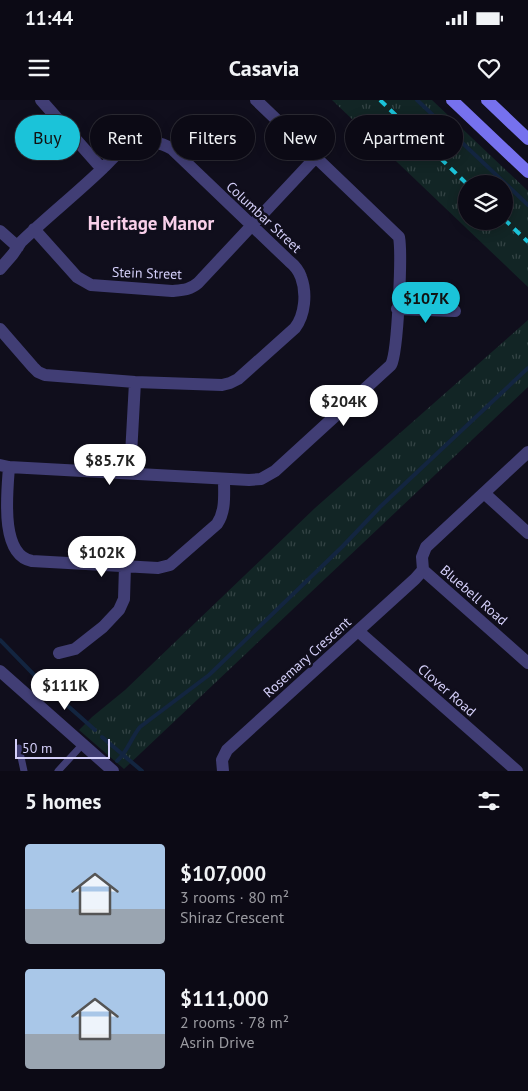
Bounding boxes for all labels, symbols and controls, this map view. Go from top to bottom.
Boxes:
text: 11:44 [25,6,73,30]
icon: menu [25,54,53,82]
text: Casavia [229,54,299,82]
icon: heart [475,54,503,82]
chip: Buy [15,115,80,160]
chip: Rent [90,115,161,160]
chip: Filters [171,115,255,160]
chip: New [265,115,335,160]
chip: Apartment [345,115,463,160]
map controls [458,175,513,230]
button: layers [458,175,513,230]
street label: Columbar Street [222,177,306,257]
district label: Heritage Manor [88,211,215,235]
street label: Stein Street [112,263,183,283]
pin: $107K [391,282,461,324]
text: $107K [403,288,449,308]
pin: $204K [309,384,379,427]
text: $204K [321,391,367,411]
pin: $85.7K [69,444,151,486]
text: $85.7K [85,450,135,470]
pin: $102K [67,536,137,578]
text: $102K [79,542,125,562]
street label: Bluebell Road [437,561,511,629]
street label: Rosemary Crescent [259,613,355,701]
street label: Clover Road [414,660,480,720]
pin: $111K [30,668,100,711]
text: $111K [42,675,88,695]
scale bar [15,736,110,759]
text: 50 m [22,739,52,757]
icon: filters [475,787,503,815]
text: 5 homes [25,788,101,815]
text: $107,000 [180,860,266,887]
icon: home [65,864,125,924]
text: 3 rooms · 80 m² [180,887,289,907]
text: Shiraz Crescent [180,907,284,927]
text: $111,000 [180,985,269,1012]
icon: home [65,989,125,1049]
text: 2 rooms · 78 m² [180,1012,289,1032]
text: Asrin Drive [180,1032,255,1052]

